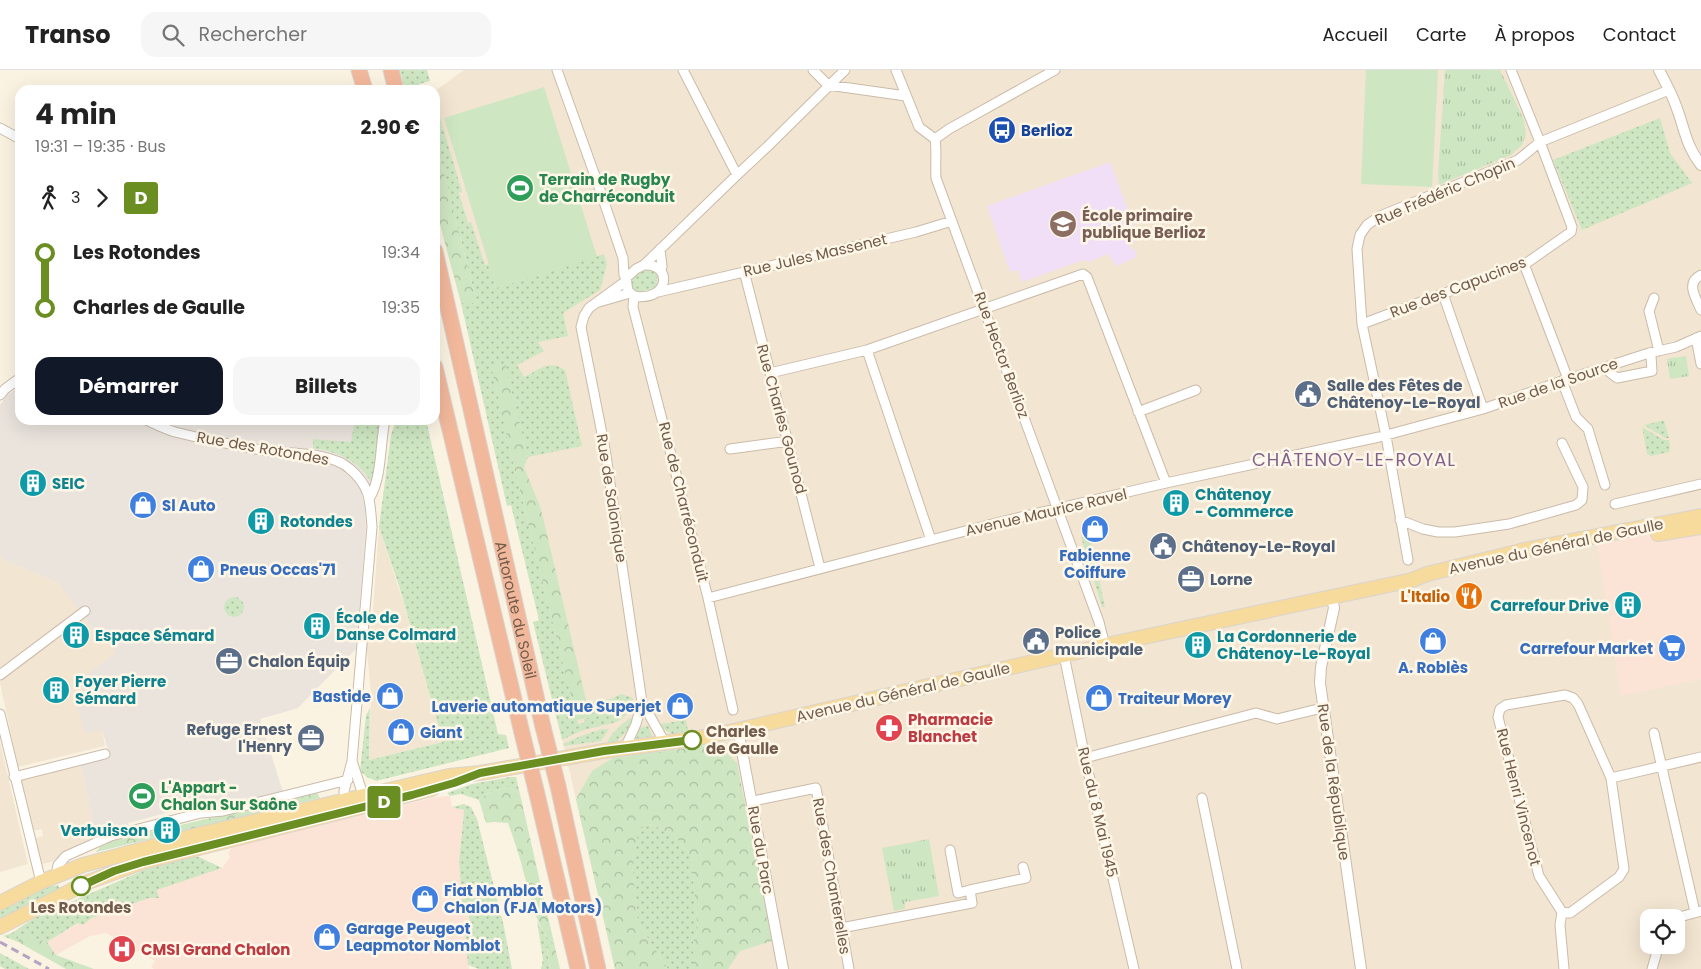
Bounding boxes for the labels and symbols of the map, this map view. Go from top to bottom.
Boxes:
bus stop icon: Berlioz [987,115,1017,145]
place label: Berlioz [1021,120,1072,141]
street label: Rue Frédéric Chopin [1372,152,1518,230]
place label: Terrain de Rugby de Charréconduit [539,169,675,207]
sports icon: Terrain de Rugby de Charréconduit [505,173,535,203]
place label: École primaire publique Berlioz [1082,205,1205,243]
school or university icon: École primaire publique Berlioz [1048,209,1078,239]
street label: Rue Jules Massenet [741,228,889,282]
street label: Rue des Capucines [1387,251,1529,323]
street label: Rue Hector Berlioz [969,289,1035,421]
street label: Rue Charles Gounod [752,342,812,496]
street label: Rue de la Source [1495,353,1621,413]
place label: Salle des Fêtes de Châtenoy-Le-Royal [1327,375,1480,413]
public building icon: Salle des Fêtes de Châtenoy-Le-Royal [1293,379,1323,409]
street label: Rue de Charréconduit [654,420,714,584]
street label: Rue des Rotondes [195,426,331,470]
street label: Rue de Salonique [591,432,633,564]
district label: CHÂTENOY-LE-ROYAL [1252,447,1456,472]
building icon: SEIC [18,468,48,498]
place label: SEIC [52,473,85,494]
street label: Avenue Maurice Ravel [963,483,1129,541]
place label: Châtenoy - Commerce [1195,484,1294,522]
building icon: Châtenoy - Commerce [1161,488,1191,518]
shop icon: Sl Auto [128,490,158,520]
place label: Sl Auto [162,495,216,516]
building icon: Rotondes [246,506,276,536]
place label: Rotondes [280,511,353,532]
street label: Avenue du Général de Gaulle [1447,513,1665,579]
shop icon: Fabienne Coiffure [1080,514,1110,544]
public building icon: Châtenoy-Le-Royal [1148,531,1178,561]
place label: Châtenoy-Le-Royal [1182,536,1335,557]
street label: Autoroute du Soleil [491,539,542,681]
place label: Fabienne Coiffure [1059,545,1131,583]
shop icon: Pneus Occas'71 [186,554,216,584]
place label: Pneus Occas'71 [220,559,336,580]
office icon: Lorne [1176,564,1206,594]
place label: Lorne [1210,569,1252,590]
restaurant icon: L'Italio [1454,581,1484,611]
place label: L'Italio [1400,586,1450,607]
building icon: Carrefour Drive [1613,590,1643,620]
place label: Carrefour Drive [1490,595,1609,616]
place label: École de Danse Colmard [336,607,456,645]
building icon: École de Danse Colmard [302,611,332,641]
building icon: Espace Sémard [61,620,91,650]
place label: Police municipale [1055,622,1143,660]
place label: Espace Sémard [95,625,215,646]
public building icon: Police municipale [1021,626,1051,656]
place label: La Cordonnerie de Châtenoy-Le-Royal [1217,626,1370,664]
shop icon: A. Roblès [1418,626,1448,656]
building icon: La Cordonnerie de Châtenoy-Le-Royal [1183,630,1213,660]
supermarket icon: Carrefour Market [1657,633,1687,663]
place label: Carrefour Market [1520,638,1653,659]
office icon: Chalon Équip [214,646,244,676]
place label: Chalon Équip [248,651,350,672]
street label: Avenue du Général de Gaulle [794,657,1012,727]
place label: A. Roblès [1398,657,1468,678]
place label: Foyer Pierre Sémard [75,671,166,709]
building icon: Foyer Pierre Sémard [41,675,71,705]
shop icon: Bastide [375,681,405,711]
shop icon: Traiteur Morey [1084,683,1114,713]
place label: Bastide [313,686,371,707]
place label: Traiteur Morey [1118,688,1232,709]
shop icon: Laverie automatique Superjet [665,691,695,721]
place label: Laverie automatique Superjet [432,696,661,717]
street label: Rue de la République [1313,702,1355,862]
place label: Pharmacie Blanchet [908,709,993,747]
pharmacy icon: Pharmacie Blanchet [874,713,904,743]
shop icon: Giant [386,717,416,747]
place label: Refuge Ernest l'Henry [187,719,293,757]
place label: Charles de Gaulle [706,721,778,759]
place label: Giant [420,722,462,743]
office icon: Refuge Ernest l'Henry [296,723,326,753]
street label: Rue Henri Vincenot [1492,726,1546,868]
marker: Charles de Gaulle [682,730,702,750]
street label: Rue du 8 Mai 1945 [1073,745,1123,879]
place label: L'Appart - Chalon Sur Saône [161,777,297,815]
sports icon: L'Appart - Chalon Sur Saône [127,781,157,811]
line badge: D [368,786,400,818]
street label: Rue des Chanterelles [808,796,856,956]
street label: Rue du Parc [743,804,779,896]
building icon: Verbuisson [152,815,182,845]
place label: Verbuisson [60,820,148,841]
marker: Les Rotondes [71,876,91,896]
place label: Fiat Nomblot Chalon (FJA Motors) [444,880,602,918]
shop icon: Fiat Nomblot Chalon (FJA Motors) [410,884,440,914]
place label: Les Rotondes [31,897,131,918]
place label: Garage Peugeot Leapmotor Nomblot [346,918,500,956]
shop icon: Garage Peugeot Leapmotor Nomblot [312,922,342,952]
hospital icon: CMSI Grand Chalon [107,934,137,964]
place label: CMSI Grand Chalon [141,939,290,960]

